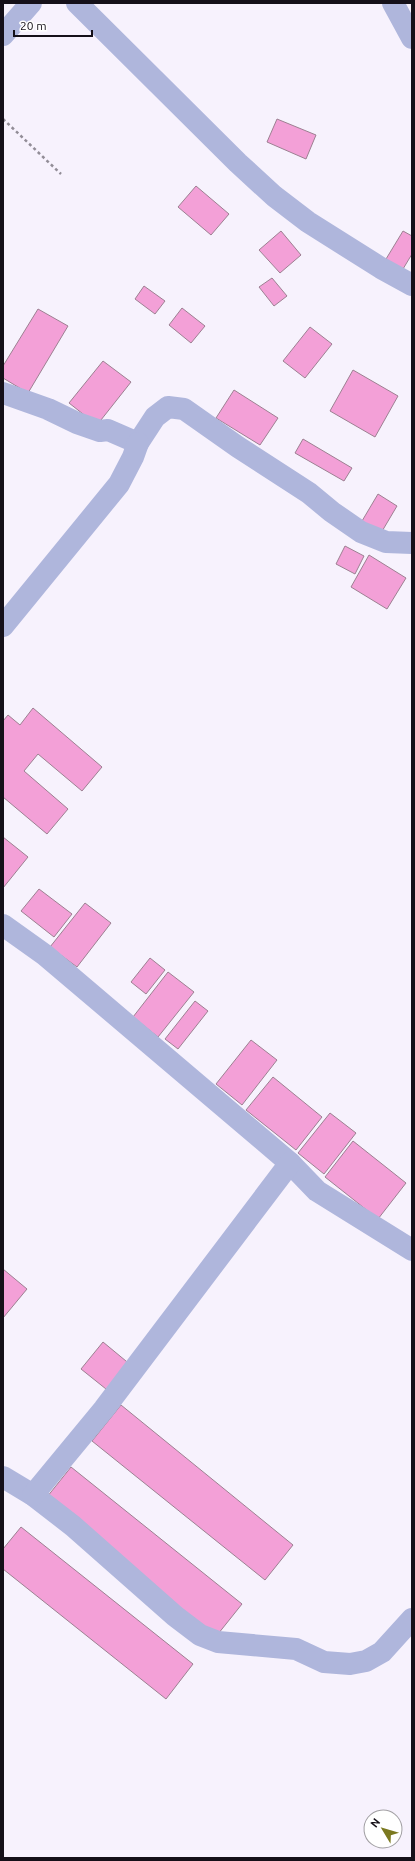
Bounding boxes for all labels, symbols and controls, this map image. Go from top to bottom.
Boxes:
scale bar [14,12,92,38]
text: 20 m [20,19,47,32]
north arrow [363,1809,403,1849]
text: N [368,1816,382,1830]

